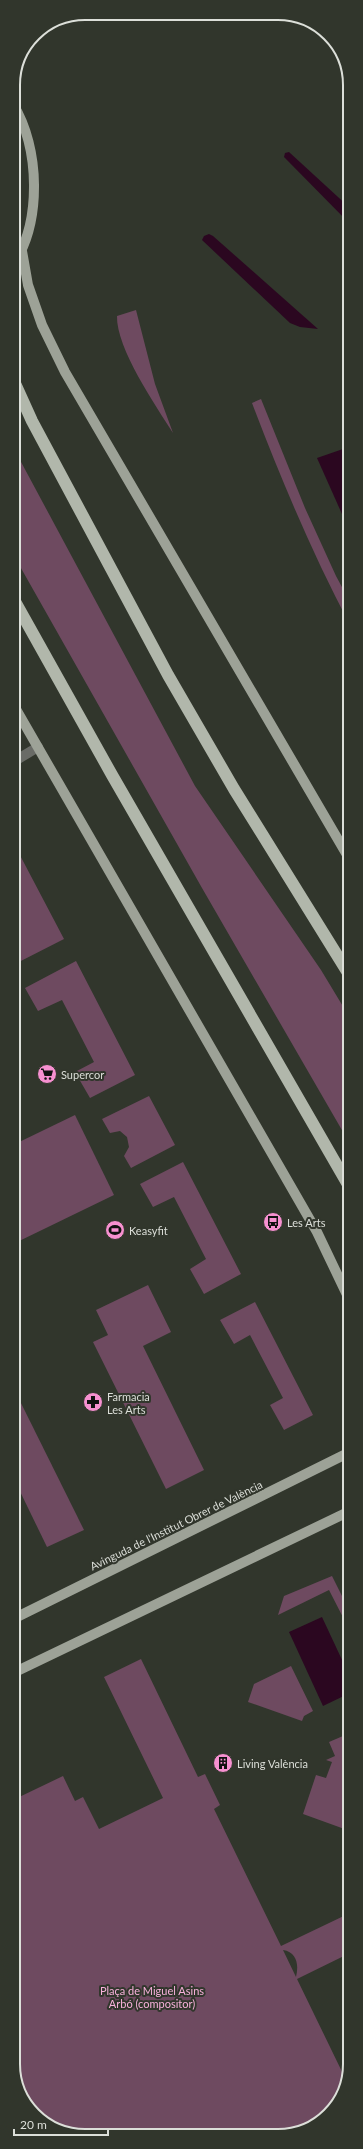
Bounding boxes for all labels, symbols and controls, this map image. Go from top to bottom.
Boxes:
supermarket icon: Supercor [36,1063,58,1085]
place label: Supercor [61,1068,104,1081]
bus stop icon: Les Arts [262,1211,284,1233]
place label: Les Arts [287,1216,326,1229]
sports icon: Keasyfit [104,1219,126,1241]
place label: Keasyfit [129,1224,168,1237]
place label: Farmacia Les Arts [107,1390,150,1416]
pharmacy icon: Farmacia Les Arts [82,1391,104,1413]
street label: Avinguda de l'Institut Obrer de València [88,1477,264,1573]
building icon: Living València [212,1752,234,1774]
place label: Living València [237,1757,308,1770]
park label: Plaça de Miguel Asins Arbó (compositor) [100,1984,204,2010]
scale bar [14,2111,108,2137]
text: 20 m [20,2117,47,2132]

